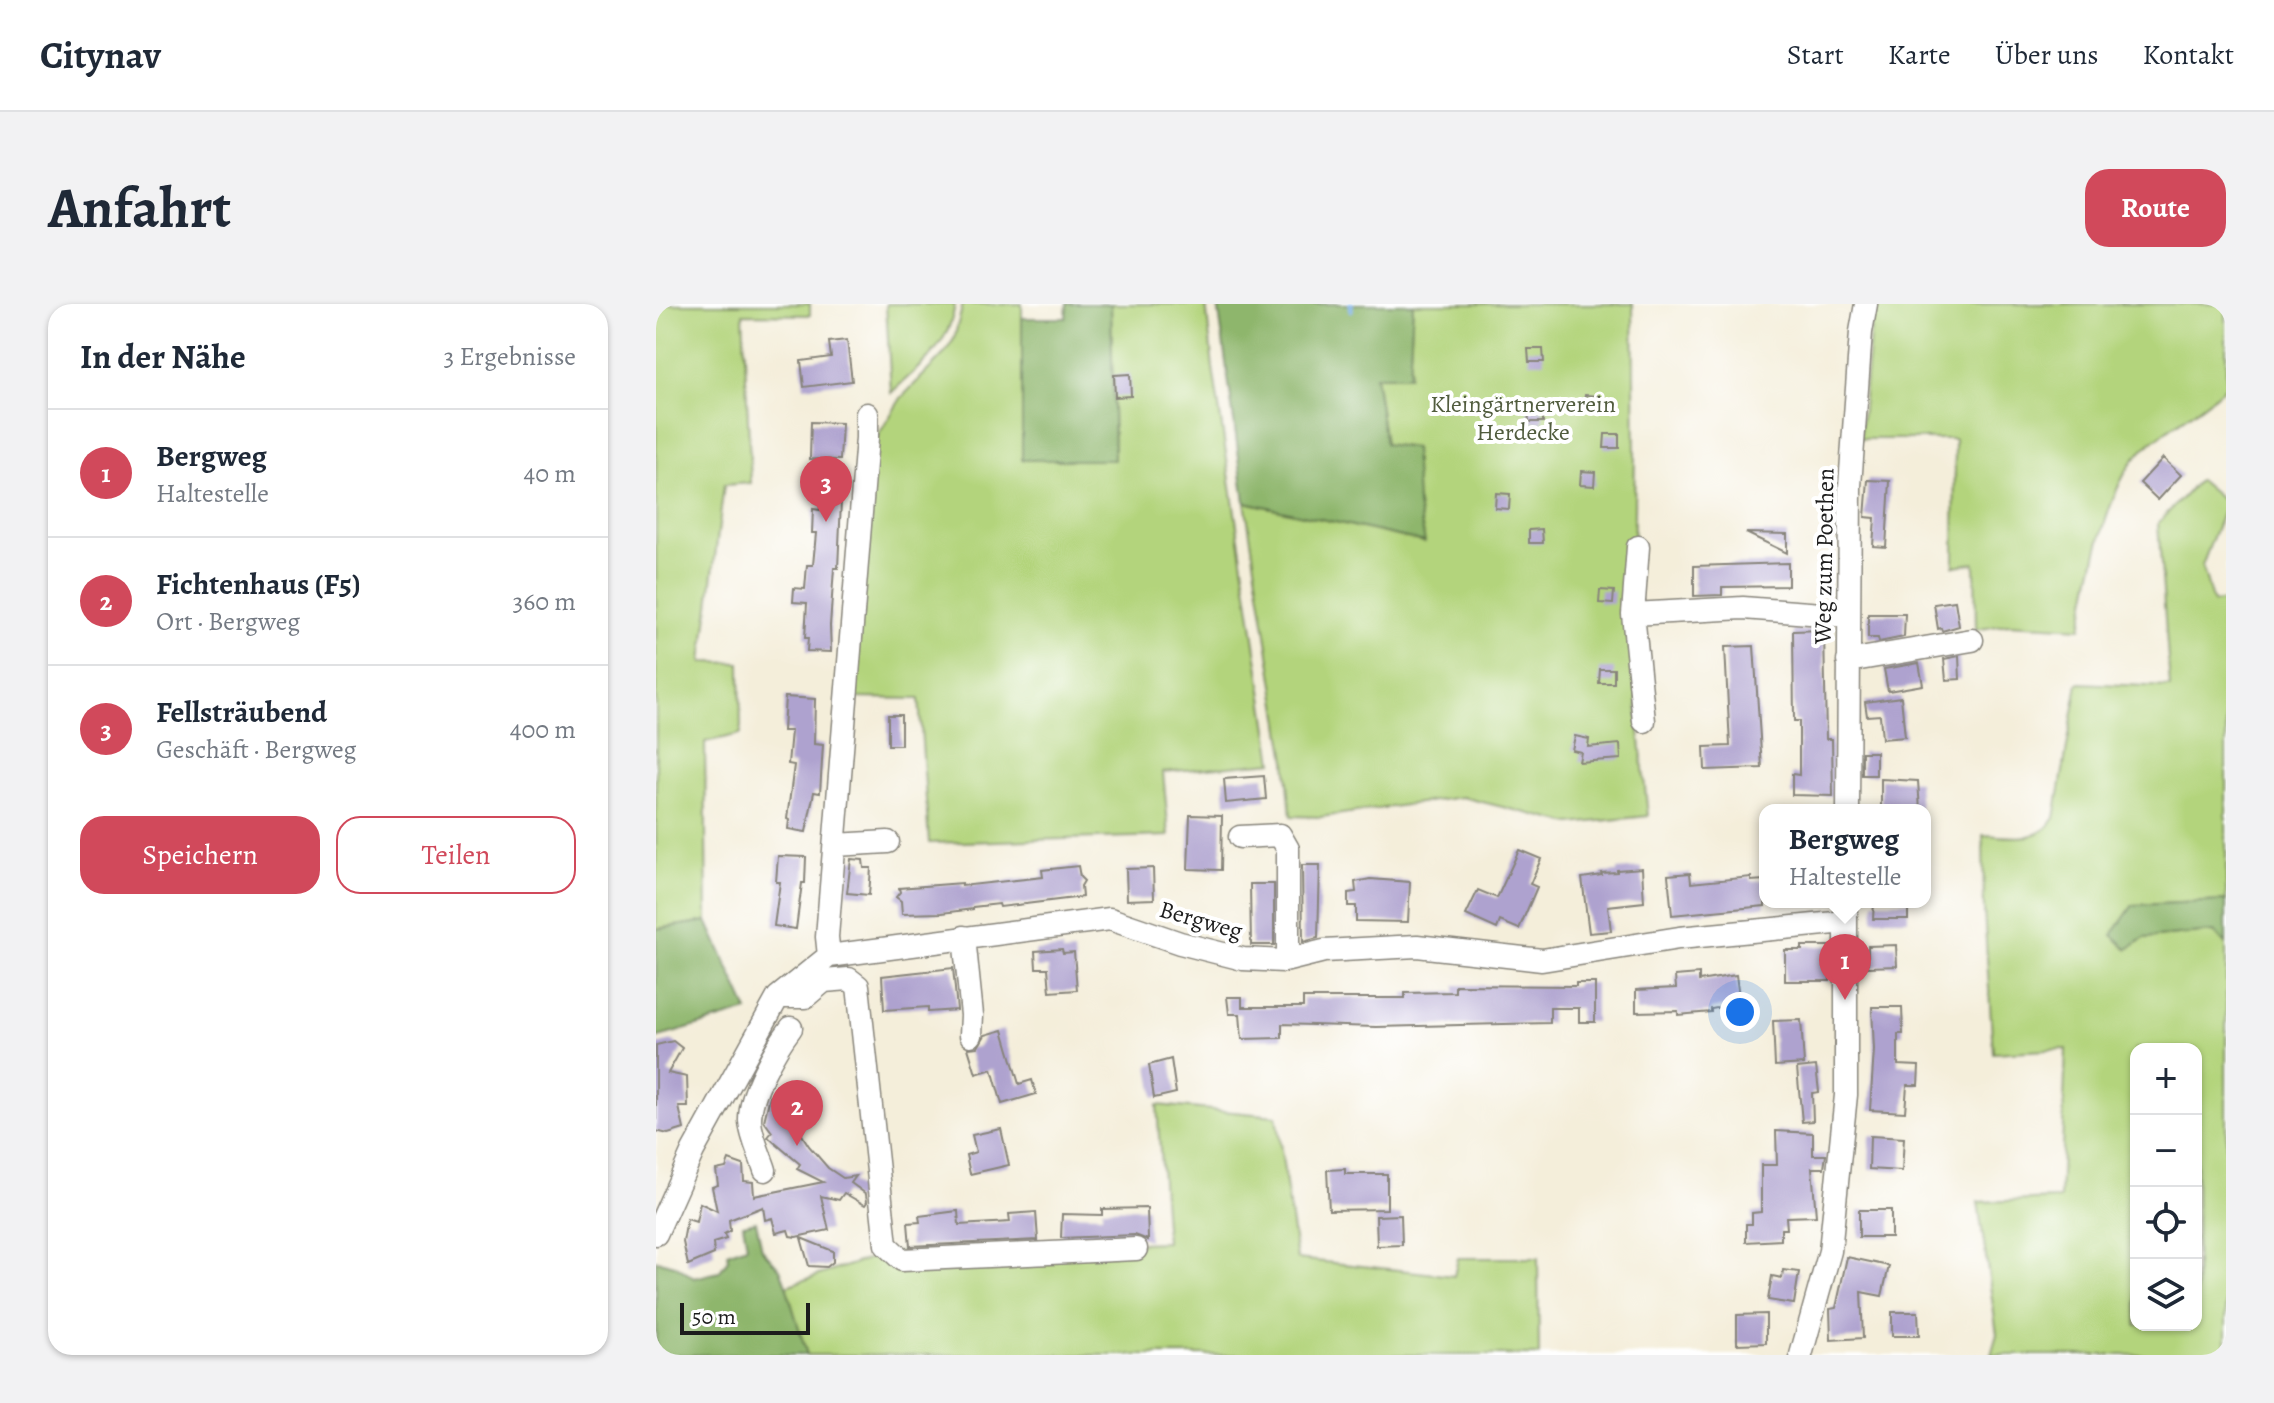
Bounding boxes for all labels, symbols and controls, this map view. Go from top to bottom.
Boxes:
text: Citynav [40,29,161,81]
text: Start [1787,36,1844,74]
text: Karte [1888,36,1951,74]
text: Über uns [1995,36,2099,74]
text: Kontakt [2143,36,2234,74]
button: Route [2085,169,2226,247]
text: Anfahrt [48,170,231,246]
text: In der Nähe [80,333,246,380]
text: 3 Ergebnisse [443,339,576,374]
park label: Kleingärtnerverein Herdecke [1430,388,1616,448]
text: Bergweg [156,436,267,476]
text: 1 [101,456,111,491]
text: 40 m [524,456,576,491]
pin: 3 [800,456,852,522]
street label: Weg zum Poethen [1806,468,1842,645]
text: Haltestelle [156,476,269,511]
text: Fichtenhaus (F5) [156,564,361,604]
text: 2 [100,584,112,619]
text: 360 m [513,584,576,619]
text: Ort · Bergweg [156,604,300,639]
text: Fellsträubend [156,692,327,732]
text: 3 [100,712,112,747]
text: 400 m [510,712,576,747]
text: Geschäft · Bergweg [156,732,357,767]
popup [1759,804,1931,908]
button: Speichern [80,816,320,894]
button: Teilen [336,816,576,894]
text: Bergweg [1789,819,1899,859]
text: Haltestelle [1789,859,1901,894]
street label: Bergweg [1156,893,1246,947]
pin: 1 [1819,934,1871,1000]
your location [1720,992,1760,1032]
map controls [2130,1043,2202,1331]
button: + [2130,1043,2202,1115]
pin: 2 [771,1080,823,1146]
button: − [2130,1115,2202,1187]
button: locate [2130,1187,2202,1259]
button: layers [2130,1259,2202,1331]
scale bar [680,1299,810,1335]
text: 50 m [692,1302,736,1332]

